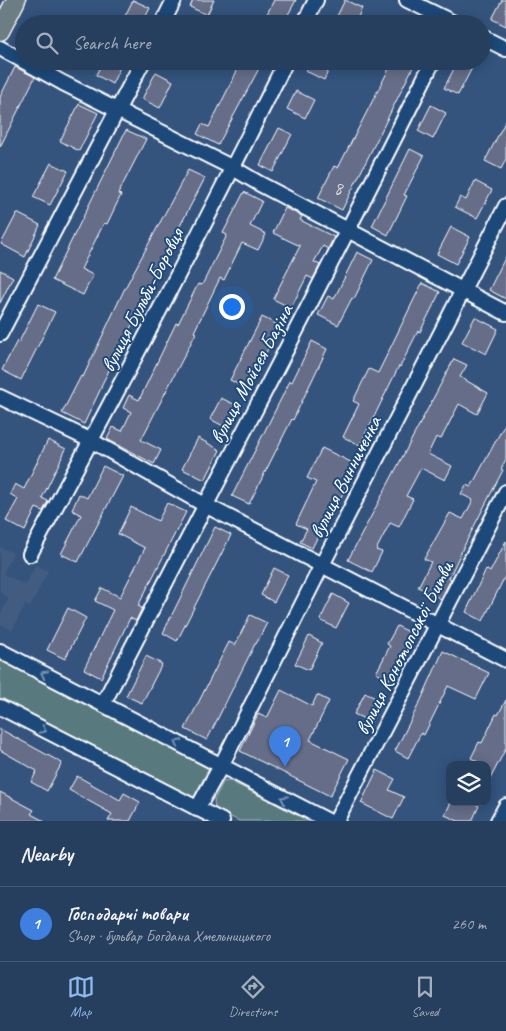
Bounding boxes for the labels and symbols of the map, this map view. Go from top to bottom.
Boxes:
house number: 8 [334,176,345,200]
street label: вулиця Бульби-Боровця [95,222,190,376]
your location [219,294,245,320]
street label: вулиця Мойсея Базіна [203,298,300,448]
street label: вулиця Винниченка [303,410,388,542]
street label: вулиця Конотопської Битви [349,555,460,739]
one-way arrow [40,670,49,680]
one-way arrow [38,724,47,734]
pin: 1 [269,726,301,767]
one-way arrow [174,739,183,749]
one-way arrow [281,795,290,805]

